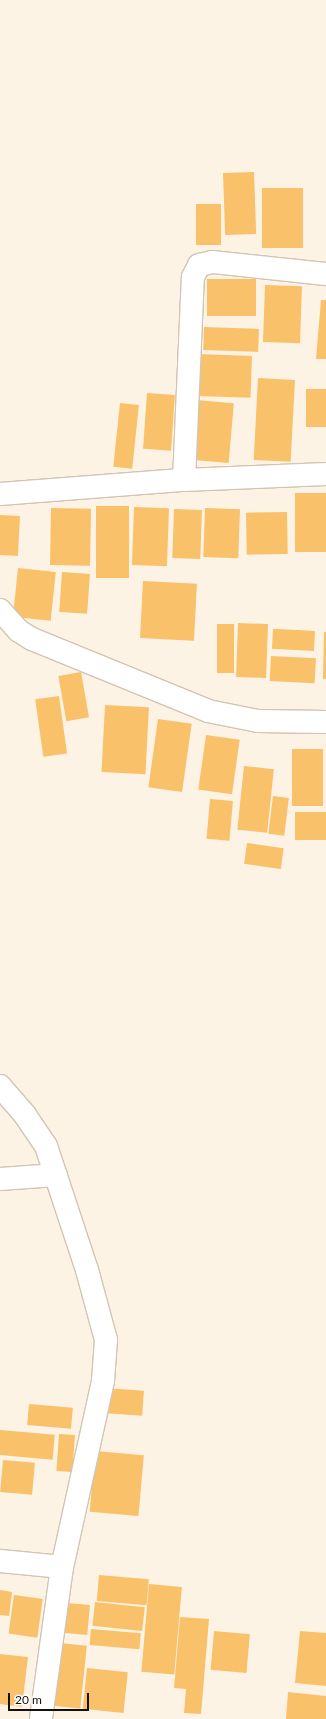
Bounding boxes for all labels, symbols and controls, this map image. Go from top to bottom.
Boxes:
scale bar [10,1685,91,1711]
text: 20 m [15,1692,42,1707]

